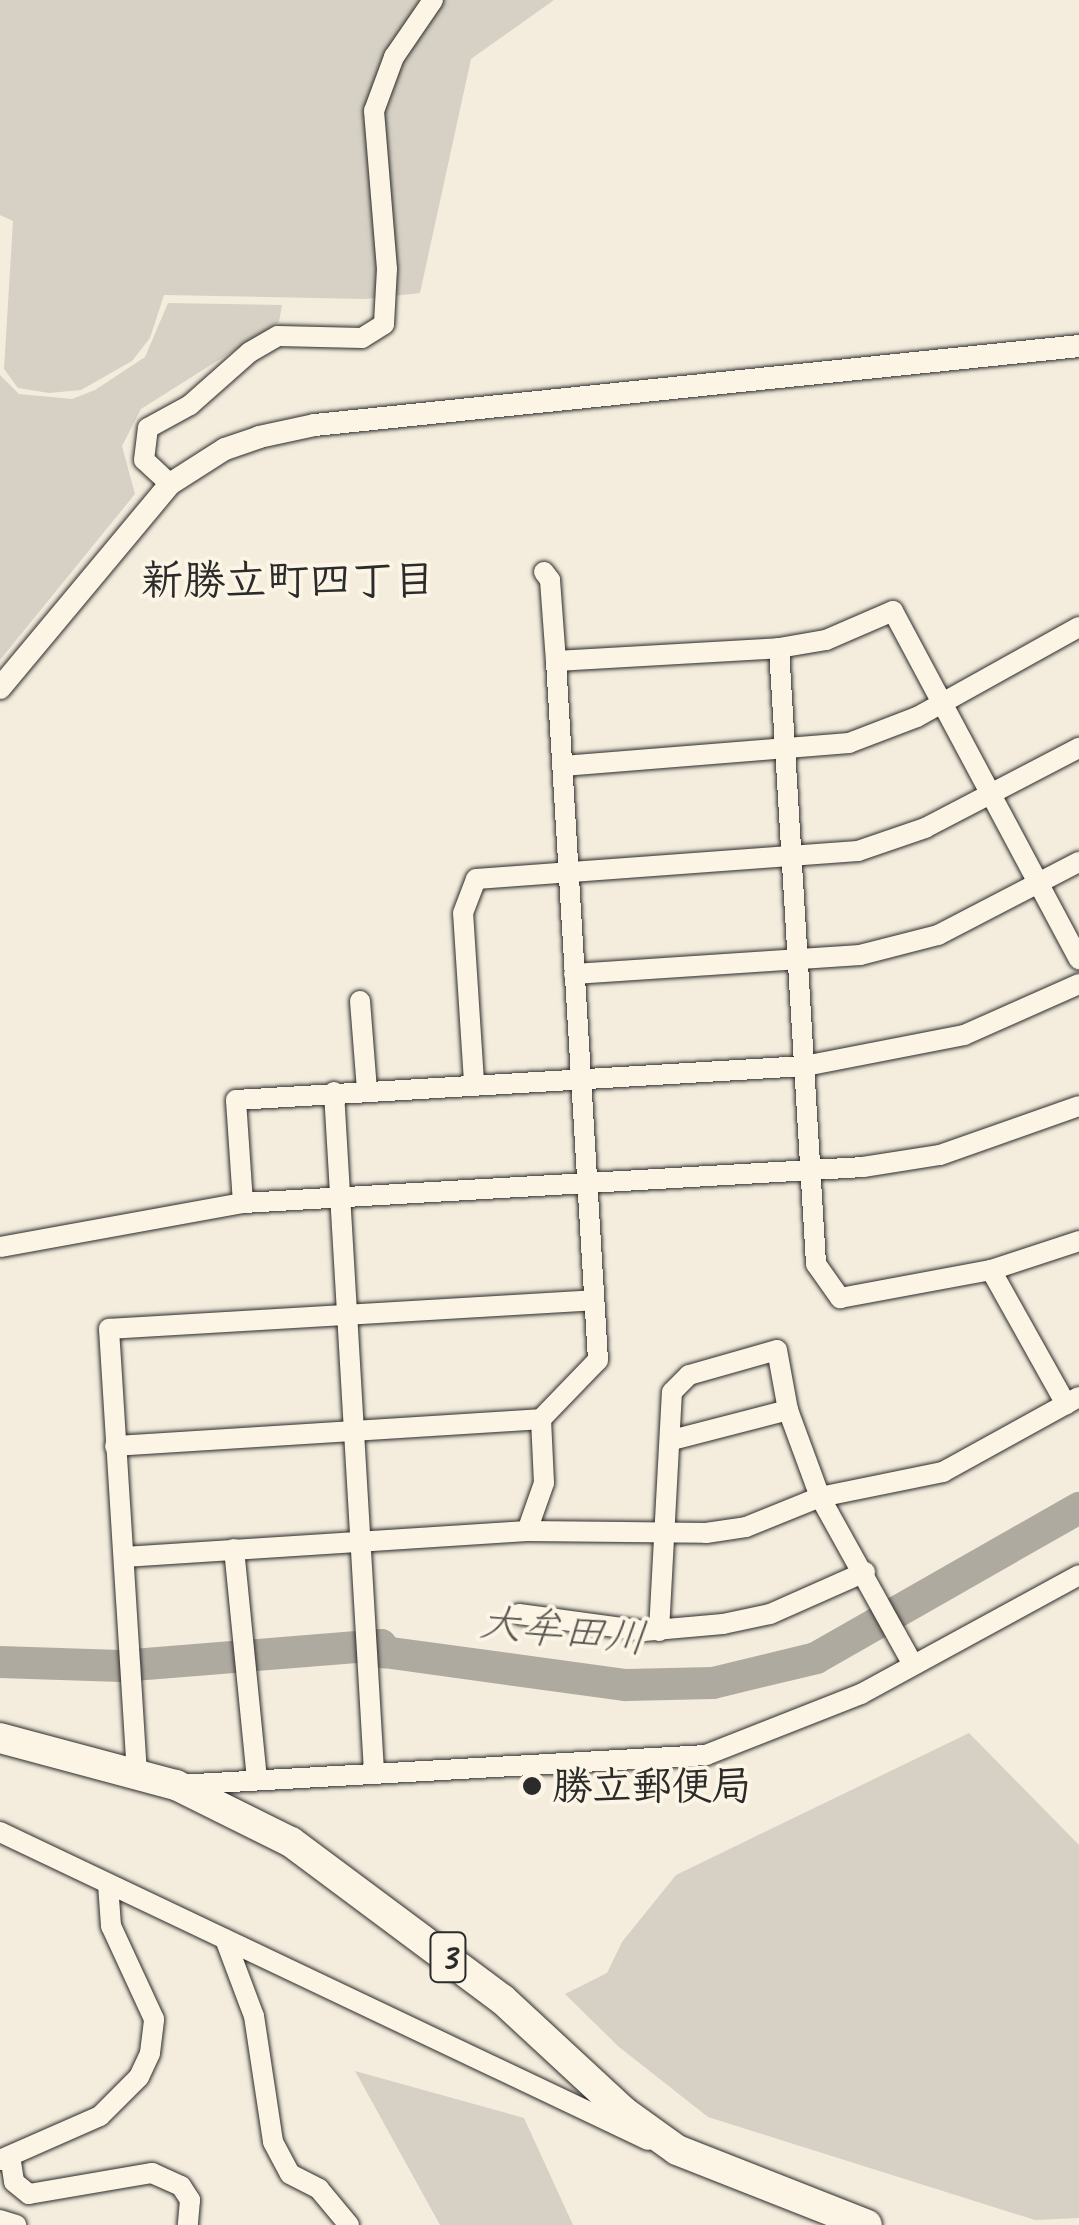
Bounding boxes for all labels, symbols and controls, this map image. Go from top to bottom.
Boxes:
district label: 新勝立町四丁目 [141,556,435,606]
water label: 大牟田川 [477,1597,649,1665]
place label: 勝立郵便局 [552,1762,752,1810]
marker: 勝立郵便局 [521,1775,543,1797]
road number: 3 [428,1924,468,1990]

